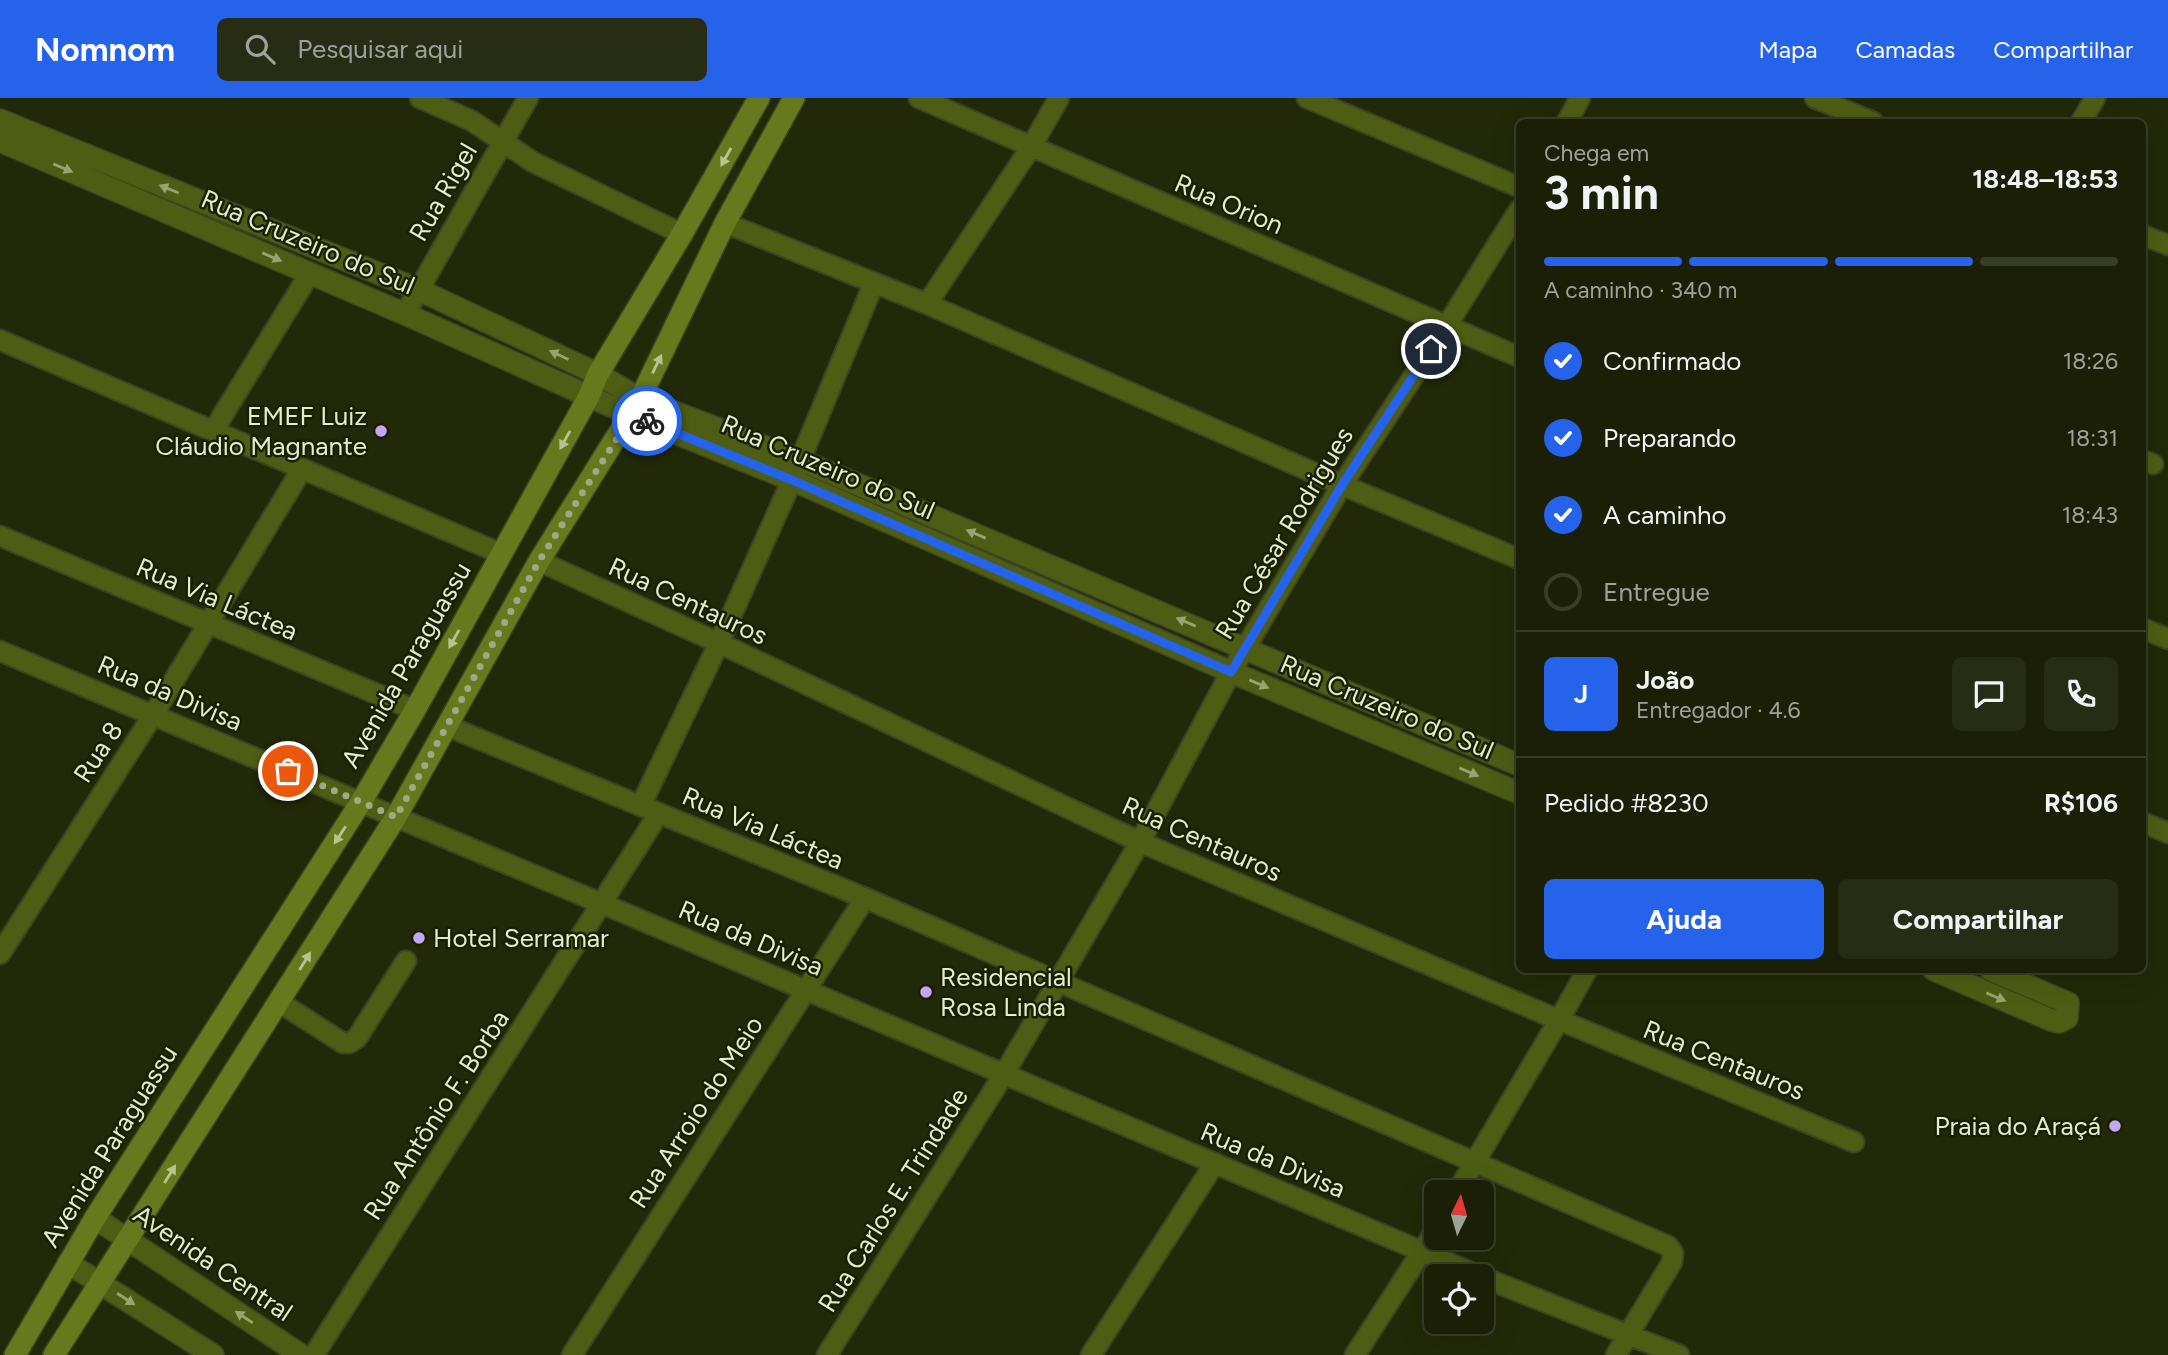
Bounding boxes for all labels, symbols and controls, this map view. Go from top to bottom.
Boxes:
search box [217,18,707,81]
text: Nomnom [35,30,175,69]
icon: search [241,30,279,68]
text: Pesquisar aqui [297,33,463,65]
text: Mapa [1758,35,1817,64]
text: Camadas [1855,35,1955,64]
text: Compartilhar [1993,35,2133,64]
street label: Rua Rigel [402,137,484,247]
text: Chega em [1544,139,1649,167]
one-way arrow [720,148,732,167]
one-way arrow [53,162,73,174]
text: 18:48–18:53 [1972,163,2118,195]
text: 3 min [1544,165,1659,221]
street label: Rua Orion [1170,167,1288,241]
one-way arrow [159,183,180,194]
street label: Rua Cruzeiro do Sul [196,183,420,301]
one-way arrow [262,251,282,263]
text: A caminho · 340 m [1544,276,1737,304]
pin [1401,319,1461,379]
icon: home [1412,330,1450,368]
icon: check [1544,342,1582,380]
text: Confirmado [1603,345,1741,377]
text: 18:26 [2063,347,2118,375]
one-way arrow [549,349,569,361]
one-way arrow [651,354,663,374]
courier [612,386,682,456]
place label: EMEF Luiz Cláudio Magnante [155,400,367,462]
icon: bike [628,402,666,440]
street label: Rua Cruzeiro do Sul [716,408,940,526]
icon: check [1544,419,1582,457]
street label: Rua César Rodrigues [1208,421,1360,645]
text: Preparando [1603,422,1736,454]
marker: EMEF Luiz Cláudio Magnante [373,423,389,439]
text: 18:31 [2067,424,2118,452]
one-way arrow [559,430,571,450]
icon: check [1544,496,1582,534]
text: A caminho [1603,499,1727,531]
text: 18:43 [2062,501,2118,529]
one-way arrow [965,529,986,540]
street label: Rua Centauros [604,550,772,652]
street label: Rua Via Láctea [131,551,303,647]
street label: Avenida Paraguassu [334,557,478,773]
text: Entregue [1603,576,1710,608]
one-way arrow [1175,617,1196,628]
one-way arrow [449,629,460,649]
street label: Rua da Divisa [93,648,247,738]
street label: Rua Cruzeiro do Sul [1275,648,1499,766]
button: chat [1952,657,2026,731]
button: phone [2044,657,2118,731]
text: João [1636,664,1694,696]
one-way arrow [1249,678,1269,690]
text: J [1574,678,1588,710]
text: Entregador · 4.6 [1636,696,1801,724]
street label: Rua 8 [66,715,130,789]
pin [258,741,318,801]
icon: bag [269,752,307,790]
one-way arrow [1458,766,1479,777]
street label: Rua Via Láctea [677,780,849,876]
text: Pedido #8230 [1544,787,1709,819]
text: R$106 [2044,787,2118,819]
street label: Rua Centauros [1117,790,1287,888]
one-way arrow [333,826,346,845]
button: Ajuda [1544,879,1824,959]
button: Compartilhar [1838,879,2118,959]
street label: Rua da Divisa [674,893,828,983]
place label: Hotel Serramar [433,922,609,954]
marker: Hotel Serramar [411,930,427,946]
one-way arrow [299,951,312,970]
place label: Residencial Rosa Linda [940,961,1072,1023]
marker: Residencial Rosa Linda [918,984,934,1000]
one-way arrow [1986,991,2007,1002]
street label: Rua Antônio F. Borba [356,1004,516,1226]
street label: Rua Arroio do Meio [622,1010,770,1214]
street label: Rua Centauros [1639,1013,1809,1107]
street label: Avenida Paraguassu [34,1039,184,1253]
street label: Rua Carlos E. Trindade [811,1082,975,1318]
place label: Praia do Araçá [1935,1110,2101,1142]
street label: Rua da Divisa [1196,1115,1350,1205]
marker: Praia do Araçá [2107,1118,2123,1134]
one-way arrow [164,1164,177,1183]
north arrow [1424,1180,1494,1250]
map controls [1424,1180,1494,1334]
street label: Avenida Central [127,1198,299,1328]
button: locate [1424,1264,1494,1334]
one-way arrow [116,1292,135,1305]
one-way arrow [235,1310,253,1324]

